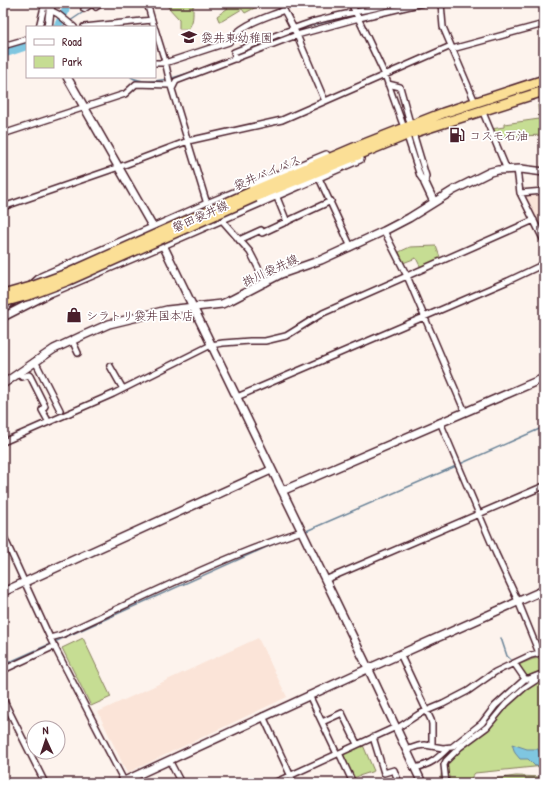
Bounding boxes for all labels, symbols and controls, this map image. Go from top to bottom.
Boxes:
legend [26,26,156,78]
school or university icon: 袋井東幼稚園 [180,28,198,46]
place label: 袋井東幼稚園 [201,29,273,46]
text: Road [62,33,82,50]
text: Park [62,53,82,70]
fuel station icon: コスモ石油 [448,126,466,144]
place label: コスモ石油 [469,127,529,144]
street label: 袋井バイパス [231,150,303,194]
street label: 磐田袋井線 [169,196,231,236]
street label: 掛川袋井線 [239,250,301,290]
shop icon: シラトリ袋井国本店 [65,306,83,324]
place label: シラトリ袋井国本店 [86,307,194,324]
north arrow [26,720,66,760]
text: N [42,723,49,737]

